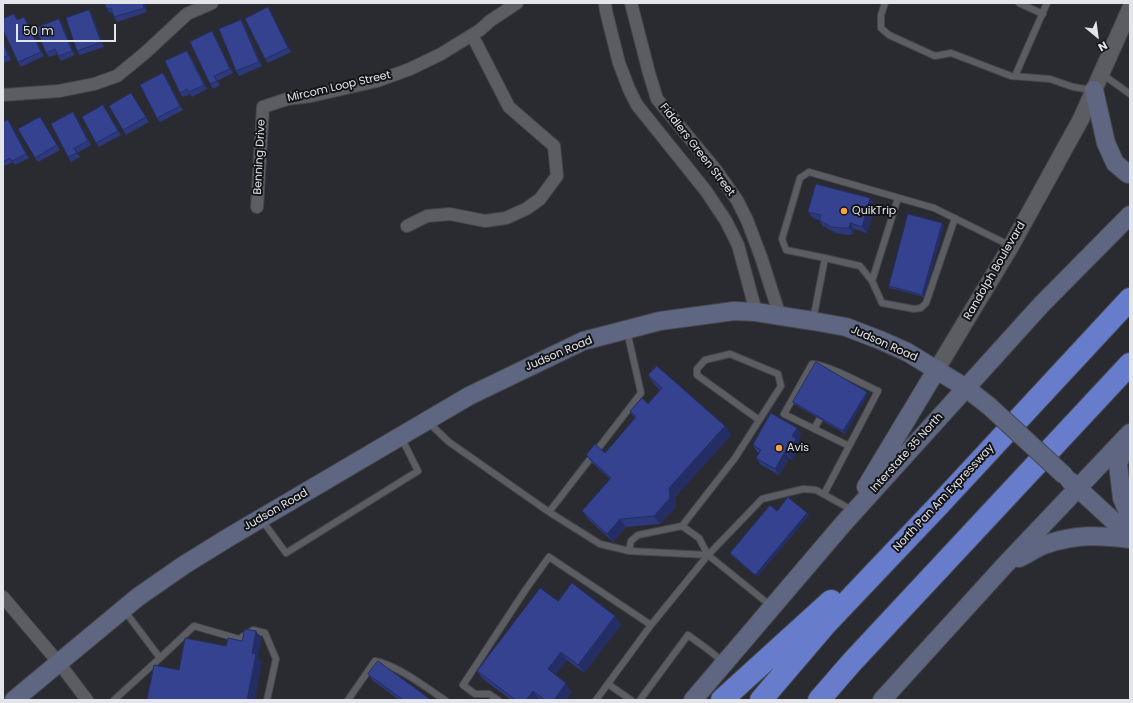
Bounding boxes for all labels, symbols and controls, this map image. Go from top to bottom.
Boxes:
scale bar [18,16,118,42]
north arrow [1077,16,1117,56]
text: 50 m [23,22,54,39]
text: N [1095,37,1110,55]
street label: Mircom Loop Street [286,69,392,105]
street label: Fiddlers Green Street [657,101,737,199]
street label: Benning Drive [251,119,269,195]
place label: QuikTrip [852,204,896,218]
marker: QuikTrip [839,206,849,216]
street label: Randolph Boulevard [961,220,1029,322]
street label: Judson Road [849,323,919,365]
street label: Judson Road [523,334,595,374]
street label: Interstate 35 North [868,411,946,495]
place label: Avis [787,441,809,455]
street label: North Pan Am Expressway [891,442,997,554]
marker: Avis [774,443,784,453]
street label: Judson Road [242,486,310,534]

